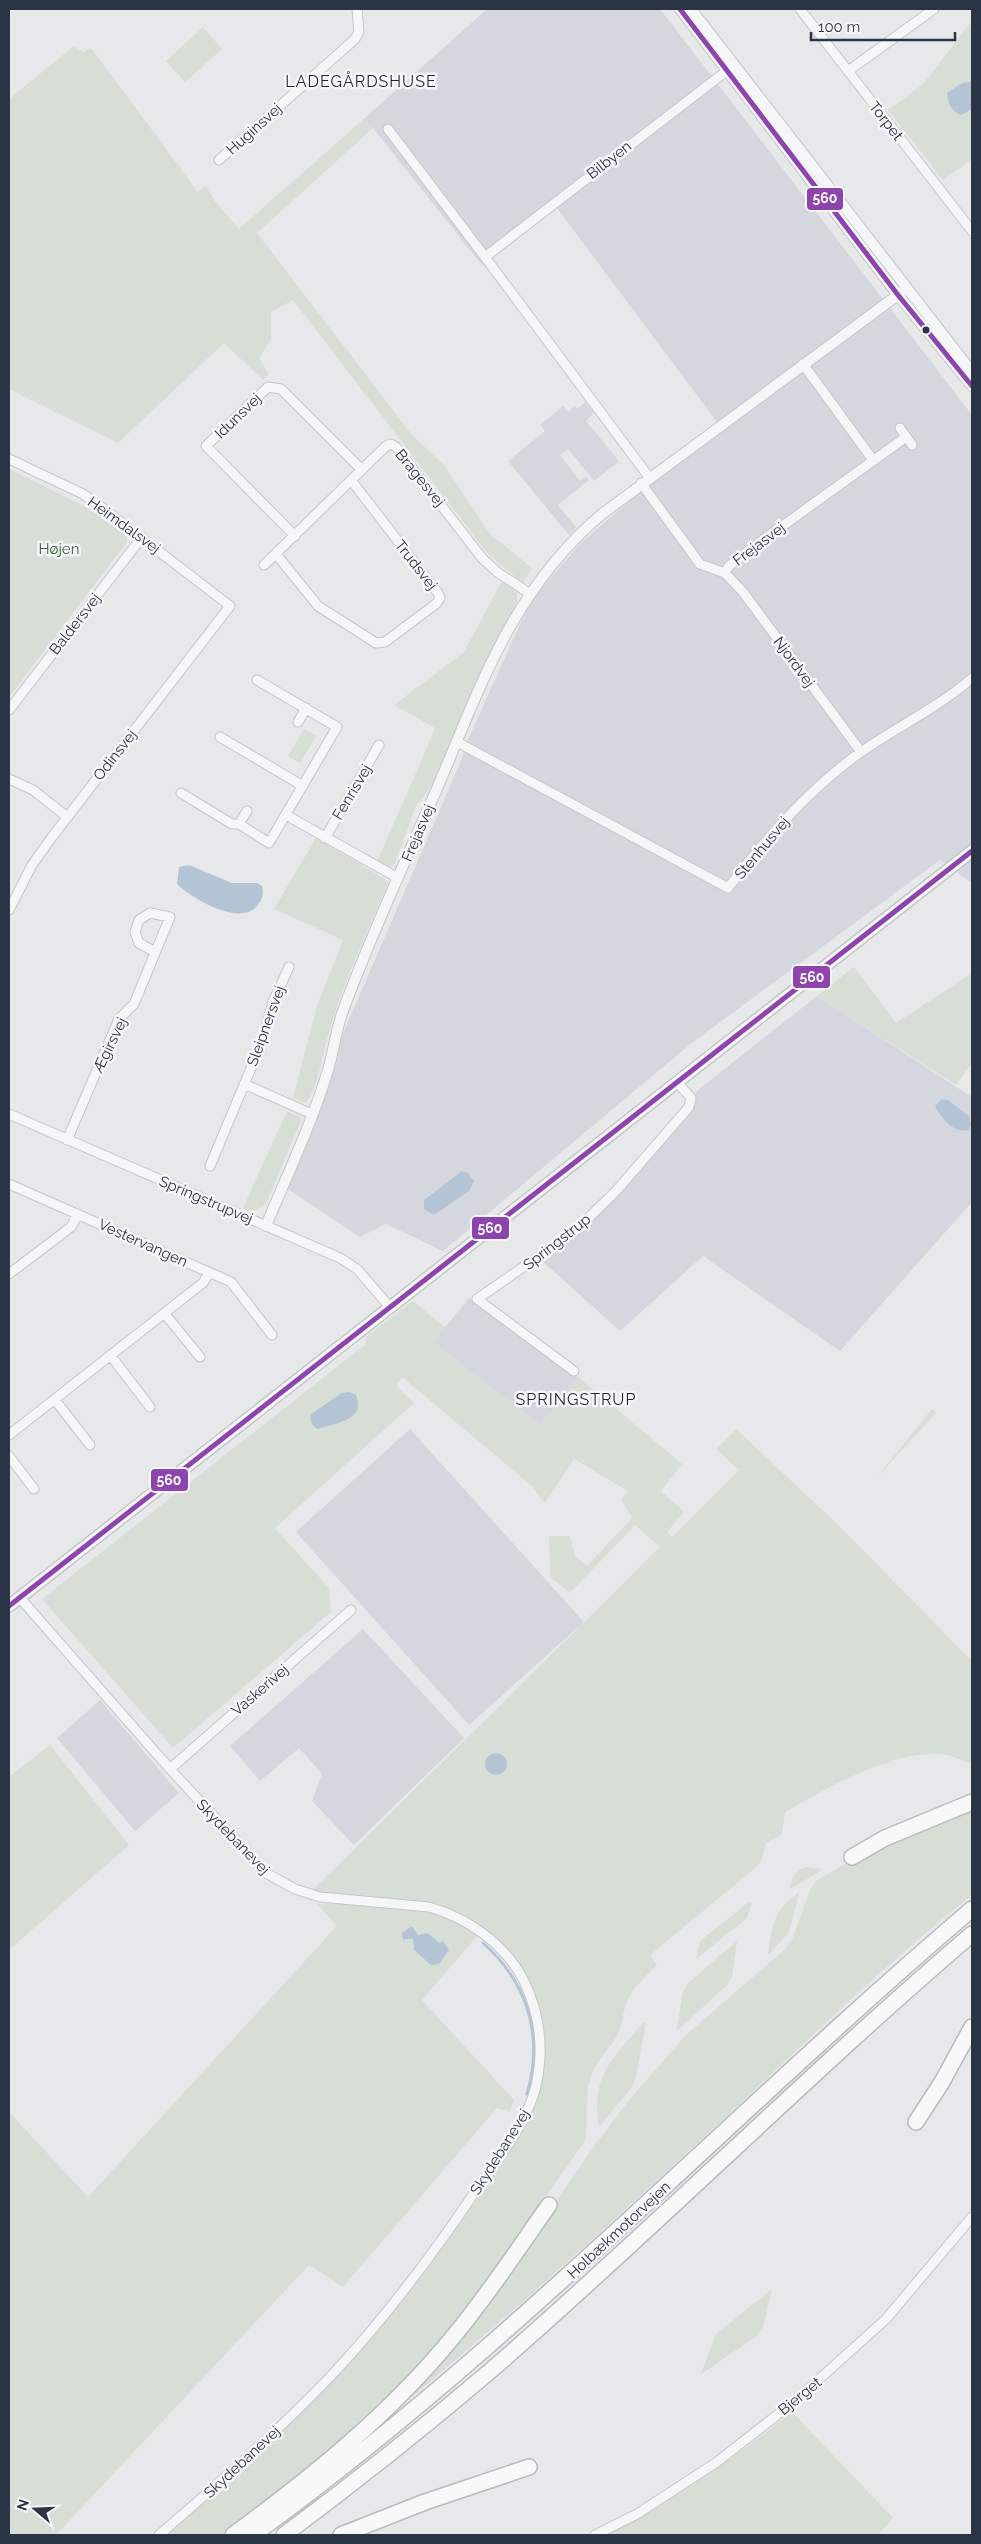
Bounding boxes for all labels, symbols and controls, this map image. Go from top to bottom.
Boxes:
scale bar [811,10,955,42]
text: 100 m [818,18,860,36]
district label: LADEGÅRDSHUSE [285,71,437,91]
street label: Torpet [865,98,907,144]
street label: Huginsvej [223,99,285,159]
street label: Bilbyen [583,137,635,183]
line badge: 560 [806,187,844,211]
text: 560 [813,190,837,206]
unlabelled marker [921,325,931,335]
street label: Idunsvej [211,390,265,442]
street label: Bragesvej [391,446,449,510]
street label: Heimdalsvej [84,493,164,557]
street label: Frejasvej [729,519,789,569]
street label: Trudsvej [391,536,441,594]
park label: Højen [39,540,79,558]
street label: Baldersvej [46,590,104,658]
street label: Njordvej [770,633,818,691]
street label: Odinsvej [90,726,140,784]
street label: Fenrisvej [328,761,376,823]
street label: Frejasvej [398,802,438,864]
street label: Stenhusvej [731,813,793,883]
line badge: 560 [792,965,831,989]
text: 560 [800,969,824,985]
street label: Sleipnersvej [243,983,289,1069]
street label: Ægirsvej [89,1015,131,1076]
street label: Springstrupvej [156,1172,256,1228]
street label: Springstrup [520,1210,594,1274]
street label: Vestervangen [96,1215,190,1271]
line badge: 560 [471,1216,510,1240]
text: 560 [478,1220,502,1236]
district label: SPRINGSTRUP [516,1390,636,1409]
line badge: 560 [150,1468,189,1492]
text: 560 [157,1472,181,1488]
street label: Vaskerivej [228,1660,292,1720]
street label: Skydebanevej [193,1796,273,1878]
street label: Skydebanevej [466,2106,534,2198]
street label: Holbækmotorvejen [564,2178,674,2282]
street label: Bjerget [775,2373,825,2419]
street label: Skydebanevej [200,2422,284,2502]
north arrow [10,2484,60,2534]
text: N [13,2497,32,2512]

